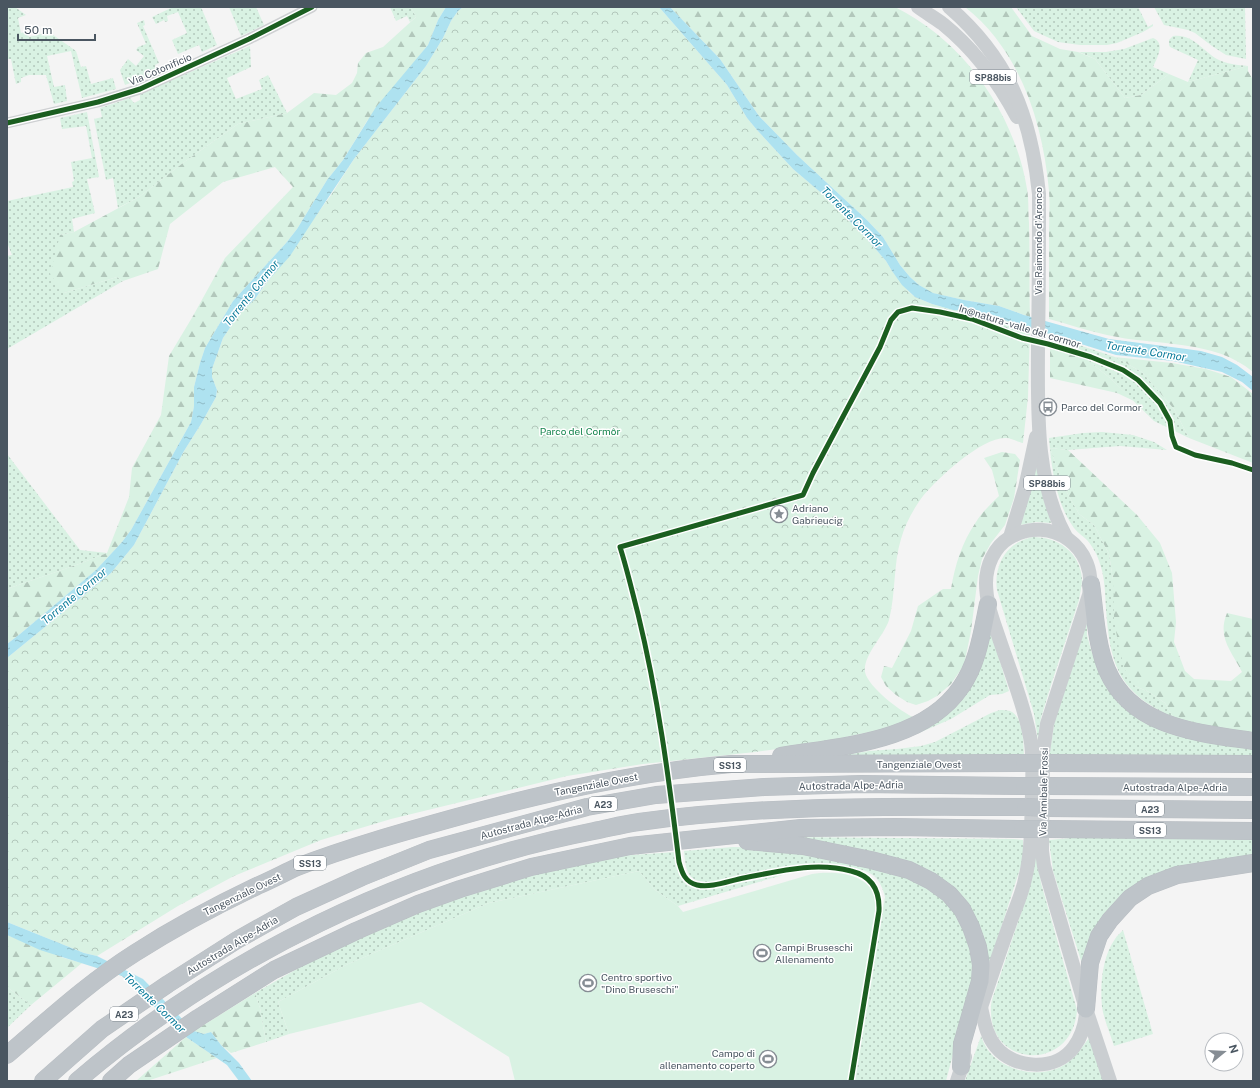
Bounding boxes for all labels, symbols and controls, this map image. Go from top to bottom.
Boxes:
scale bar [18,16,95,42]
text: 50 m [24,23,52,37]
street label: Via Cotonificio [127,50,194,88]
road number: SP88bis [970,70,1016,84]
water label: Torrente Cormor [819,184,885,250]
street label: Via Raimondo d'Aronco [1032,187,1044,295]
water label: Torrente Cormor [221,257,282,328]
street label: In@natura - valle del cormor [958,302,1083,350]
water label: Torrente Cormor [1105,339,1188,363]
bus stop icon: Parco del Cormor [1038,397,1058,417]
place label: Parco del Cormor [1061,401,1142,413]
park label: Parco del Cormôr [540,425,620,437]
road number: SP88bis [1024,476,1070,490]
place label: Adriano Gabrieucig [792,502,843,526]
place icon: Adriano Gabrieucig [769,504,789,524]
water label: Torrente Cormor [39,565,109,627]
street label: Via Annibale Frossi [1036,748,1050,836]
road number: SS13 [714,758,746,772]
street label: Tangenziale Ovest [877,758,961,770]
street label: Tangenziale Ovest [553,770,639,798]
street label: Autostrada Alpe-Adria [799,778,903,792]
street label: Autostrada Alpe-Adria [1123,781,1227,793]
road number: A23 [589,797,617,811]
road number: A23 [1136,802,1164,816]
street label: Autostrada Alpe-Adria [479,803,583,841]
road number: SS13 [1134,823,1166,837]
road number: SS13 [294,856,326,870]
street label: Tangenziale Ovest [201,870,283,918]
street label: Autostrada Alpe-Adria [184,913,280,977]
place label: Campi Bruseschi Allenamento [775,941,853,965]
sports icon: Campi Bruseschi Allenamento [752,943,772,963]
water label: Torrente Cormor [122,971,189,1036]
place label: Centro sportivo "Dino Bruseschi" [601,971,678,995]
sports icon: Centro sportivo "Dino Bruseschi" [578,973,598,993]
road number: A23 [110,1007,138,1021]
north arrow [1204,1032,1244,1072]
text: N [1226,1043,1241,1055]
place label: Campo di allenamento coperto [659,1047,755,1071]
sports icon: Campo di allenamento coperto [758,1049,778,1069]

